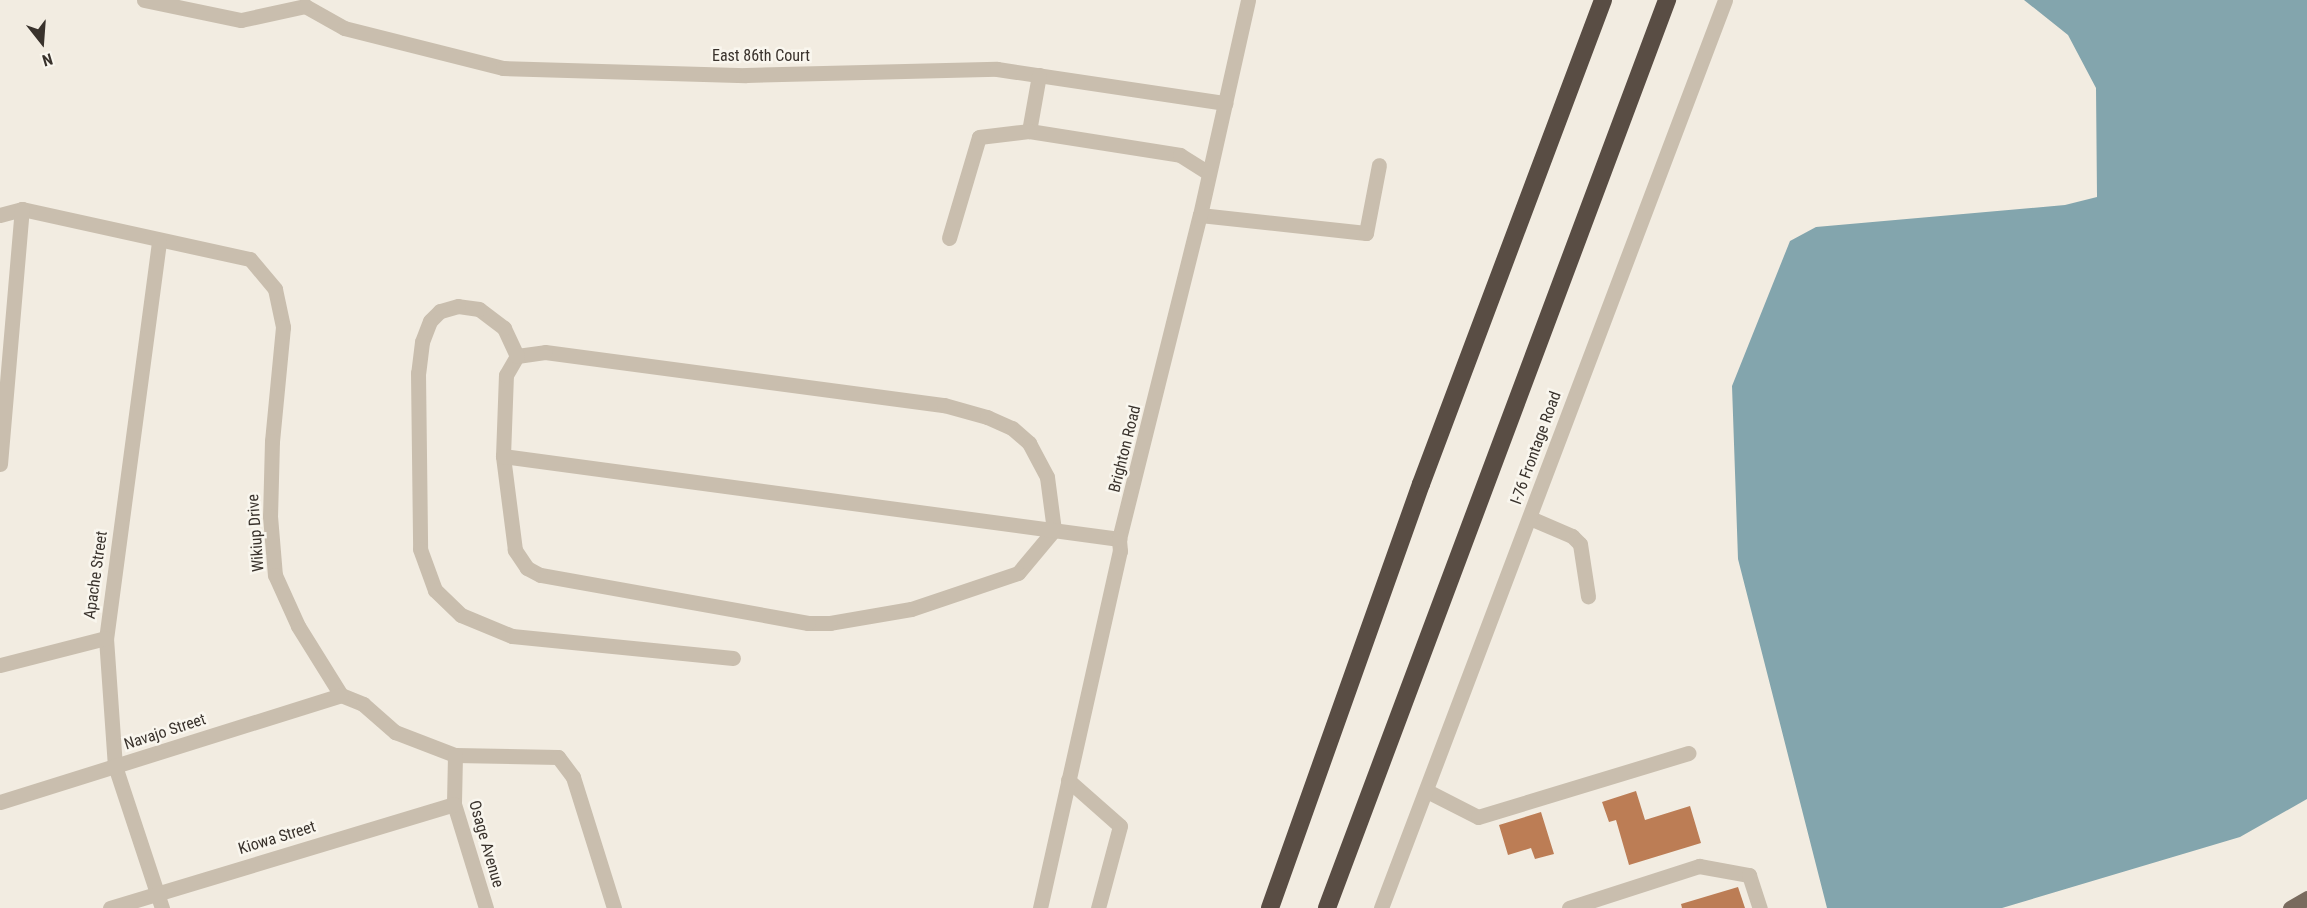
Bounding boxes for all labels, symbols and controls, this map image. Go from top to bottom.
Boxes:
north arrow [12,12,72,72]
street label: East 86th Court [712,46,810,66]
text: N [40,49,55,70]
street label: I-76 Frontage Road [1507,389,1565,507]
street label: Brighton Road [1105,403,1145,495]
street label: Wikiup Drive [244,493,268,573]
street label: Apache Street [80,530,112,620]
street label: Navajo Street [122,710,208,754]
street label: Osage Avenue [464,798,508,890]
street label: Kiowa Street [236,817,318,859]

